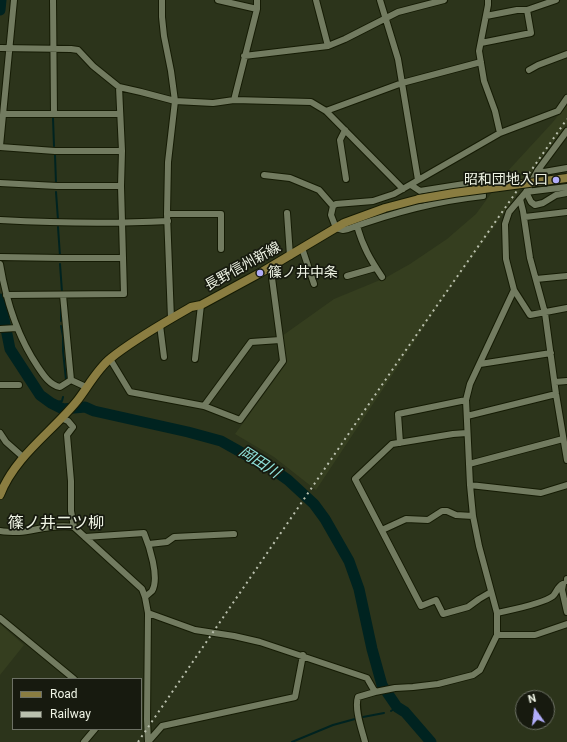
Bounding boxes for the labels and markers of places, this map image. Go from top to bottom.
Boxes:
place label: 昭和団地入口 [464,172,548,188]
marker: 昭和団地入口 [551,175,561,185]
place label: 篠ノ井中条 [268,265,338,281]
marker: 篠ノ井中条 [255,268,265,278]

